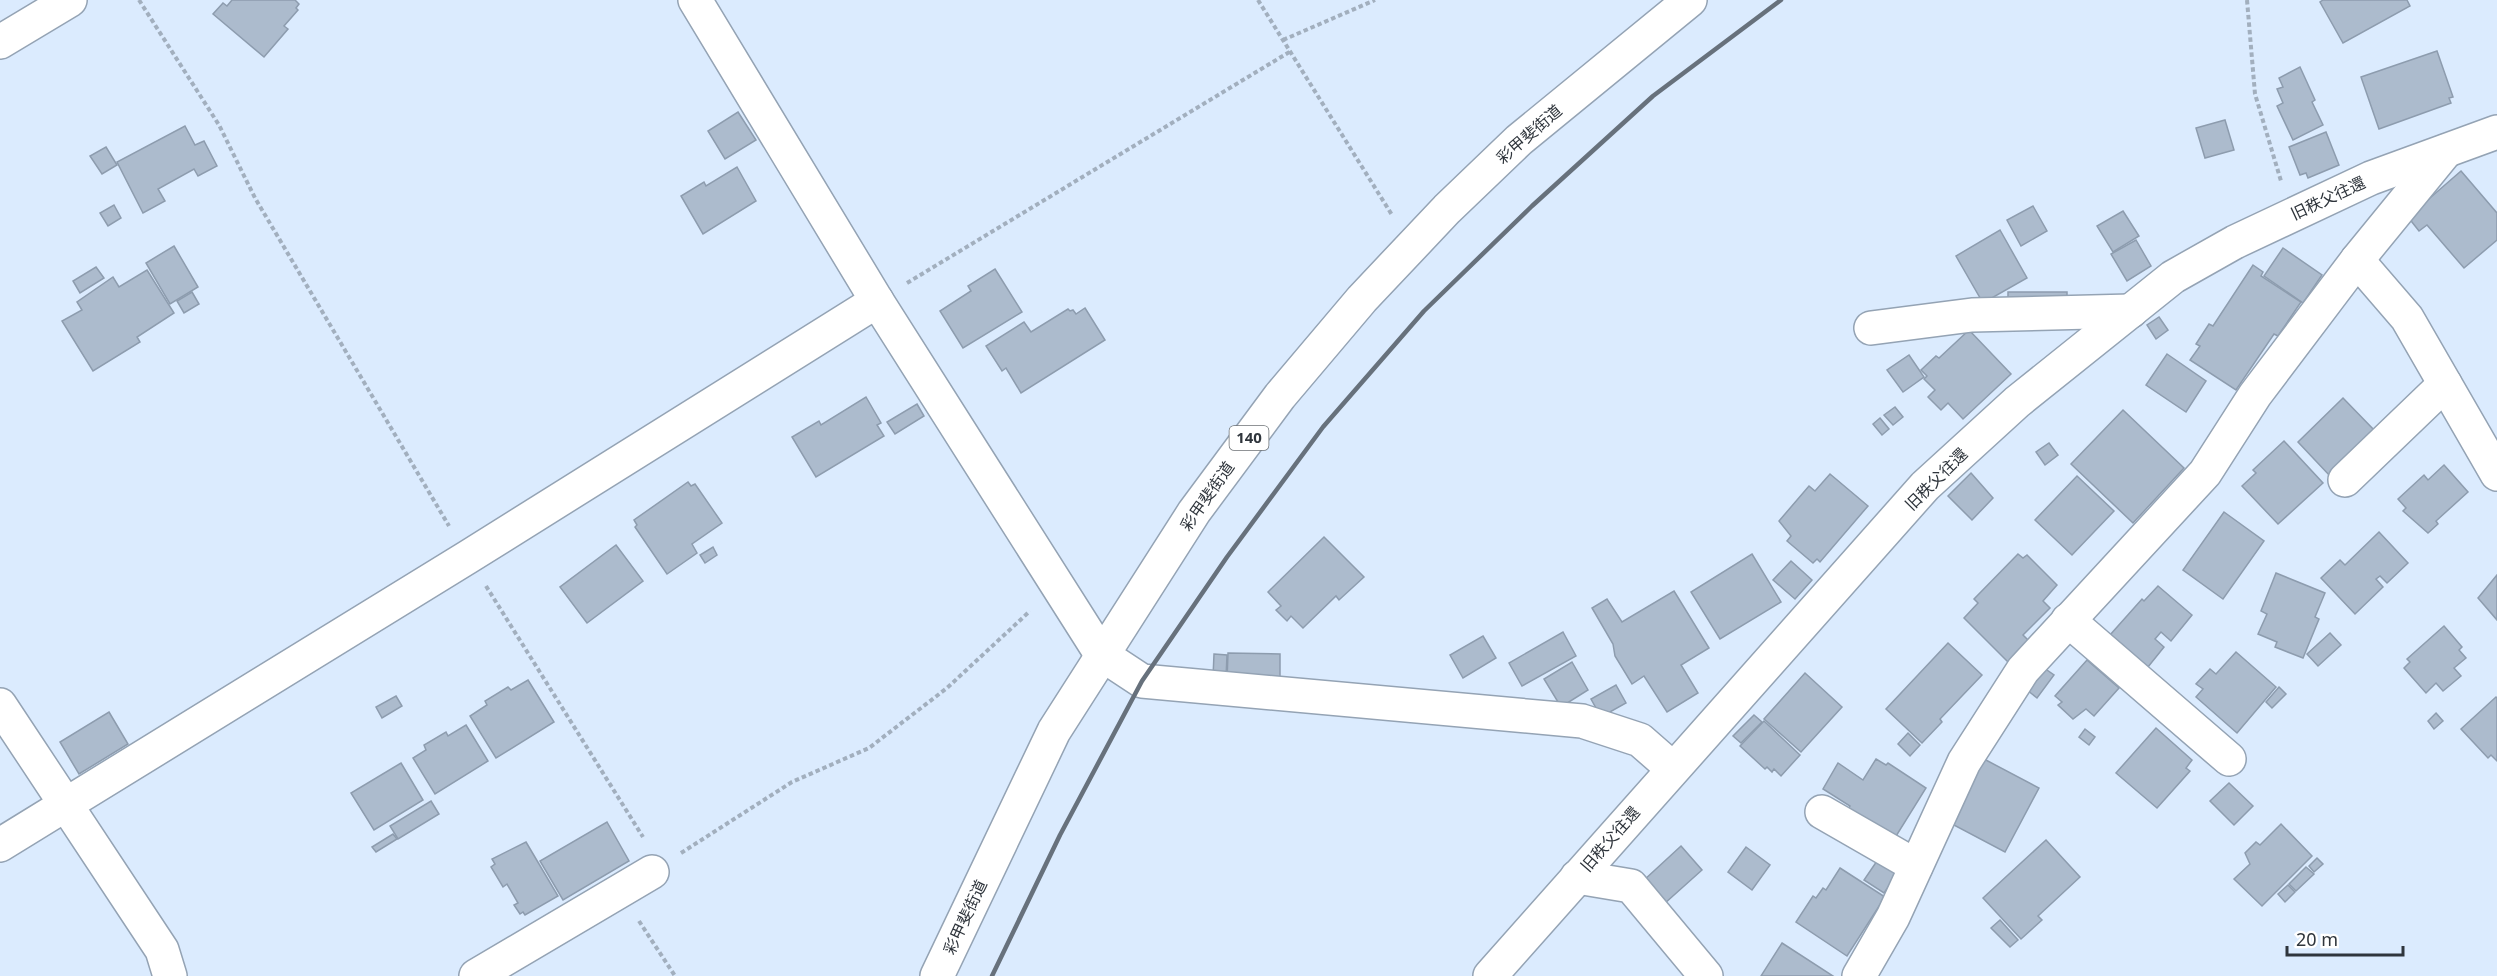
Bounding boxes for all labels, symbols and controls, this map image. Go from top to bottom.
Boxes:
street label: 彩甲斐街道 [1492,99,1566,169]
street label: 旧秩父往還 [2287,171,2369,225]
road number: 140 [1230,426,1268,450]
street label: 旧秩父往還 [1900,443,1972,515]
street label: 彩甲斐街道 [1175,457,1239,535]
street label: 旧秩父往還 [1575,802,1645,876]
street label: 彩甲斐街道 [938,876,992,958]
scale bar [2287,919,2402,957]
text: 20 m [2296,927,2338,951]

